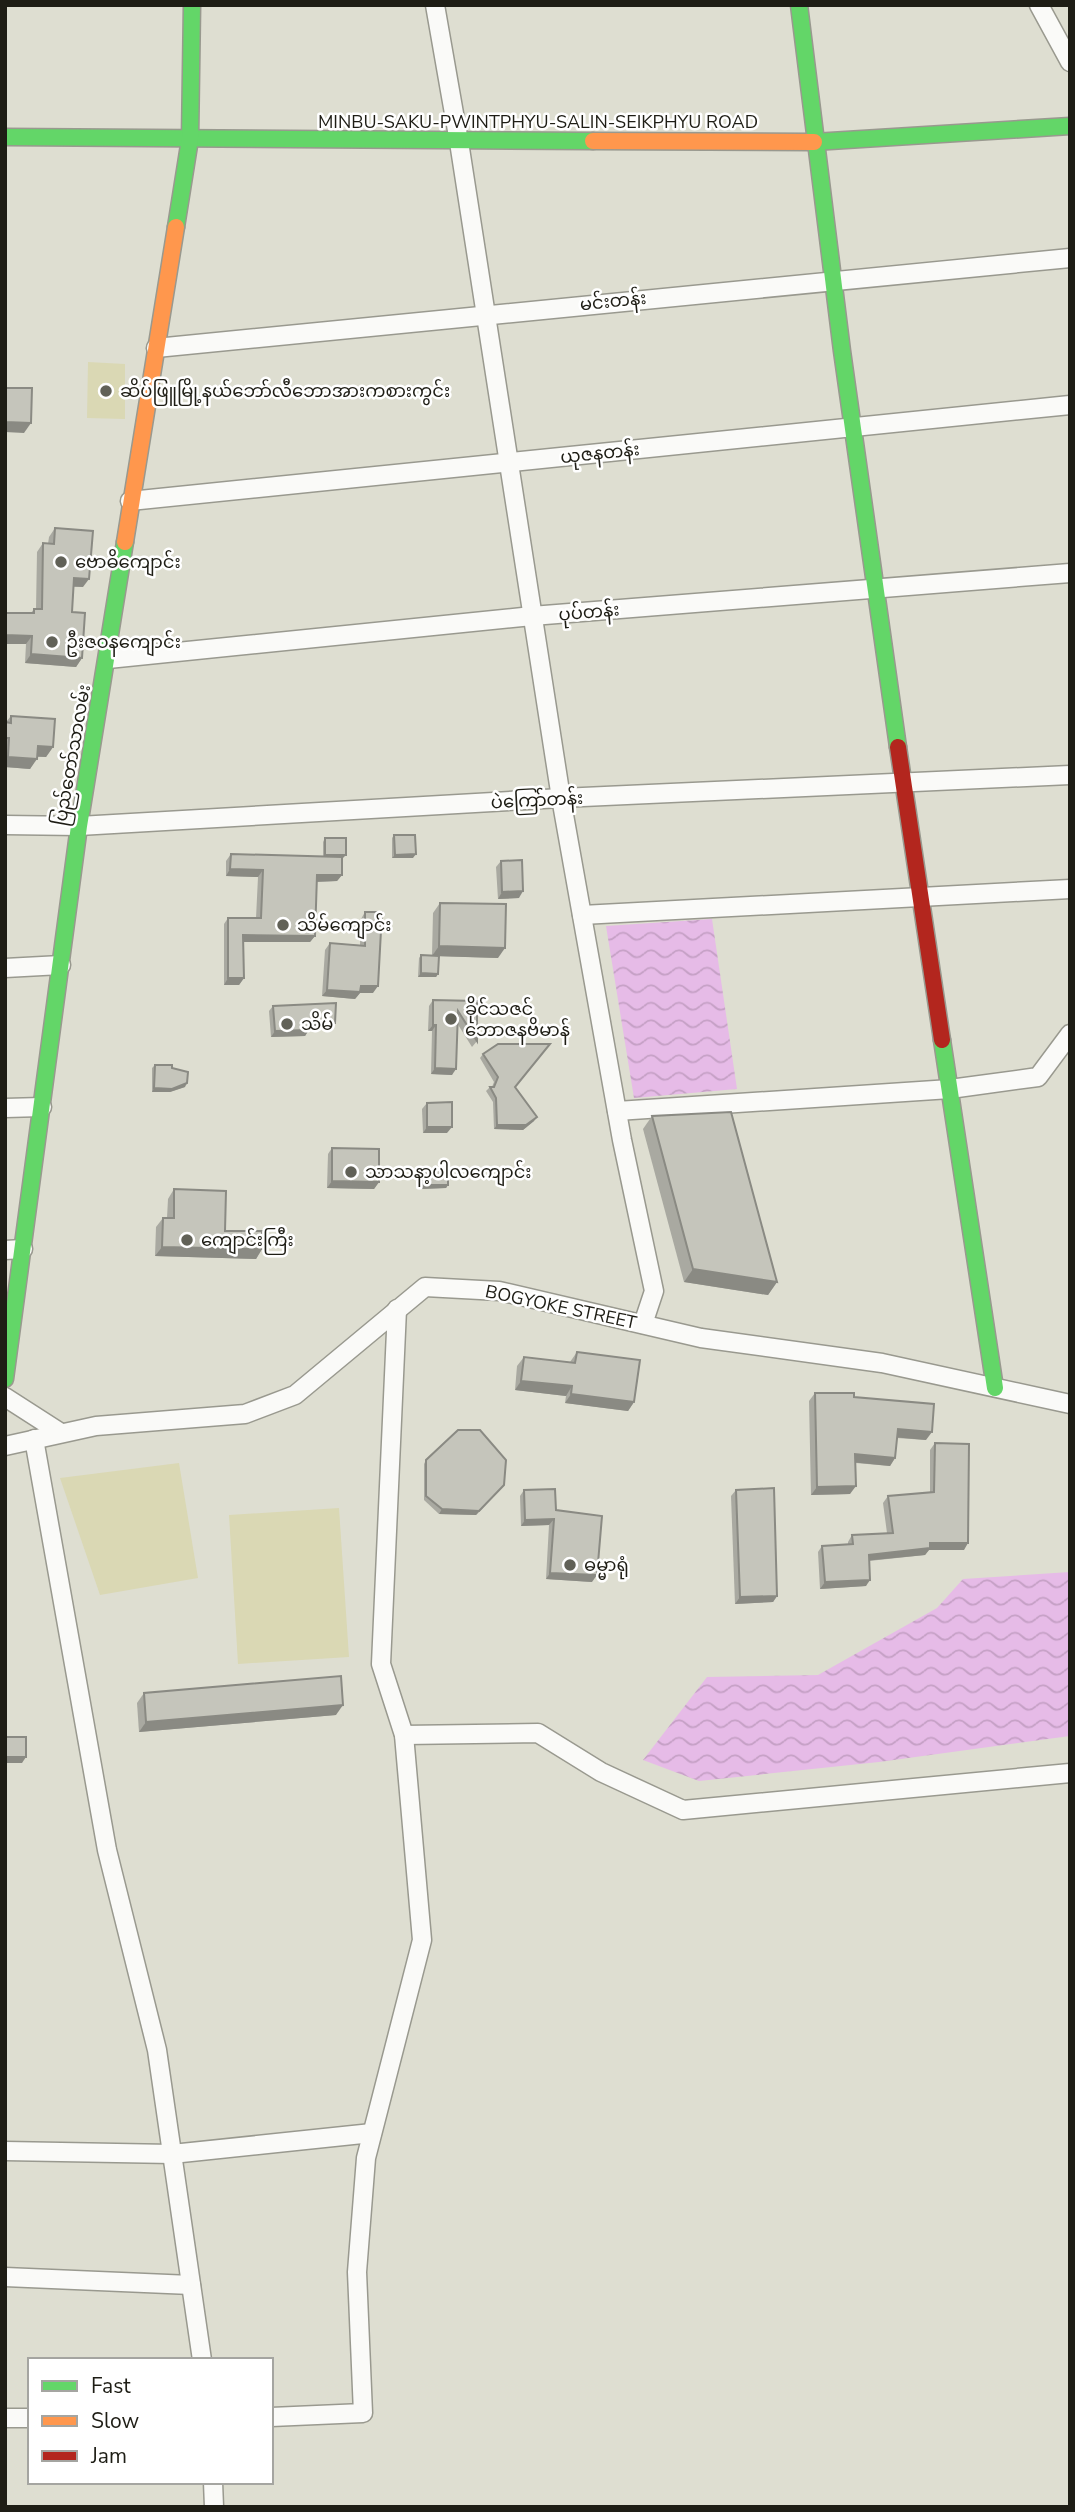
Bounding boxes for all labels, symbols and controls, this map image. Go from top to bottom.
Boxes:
street label: MINBU-SAKU-PWINTPHYU-SALIN-SEIKPHYU ROAD [318,110,758,134]
street label: မင်းတန်း [578,285,648,319]
place label: ဆိပ်ဖြူမြို့နယ်ဘော်လီဘောအားကစားကွင်း [120,377,450,406]
marker: ဆိပ်ဖြူမြို့နယ်ဘော်လီဘောအားကစားကွင်း [98,383,114,399]
street label: ယုဇနတန်း [559,436,641,472]
place label: ဗောဓိကျောင်း [75,548,181,577]
marker: ဗောဓိကျောင်း [53,554,69,570]
street label: ပုပ်တန်း [557,596,621,630]
place label: ဦးဇဝနကျောင်း [66,629,181,657]
marker: ဦးဇဝနကျောင်း [44,634,60,650]
street label: ပြည်တော်သာလမ်း [47,682,99,828]
street label: ပဲကြော်တန်း [490,785,584,817]
place label: သိမ်ကျောင်း [297,911,392,940]
marker: သိမ်ကျောင်း [275,917,291,933]
place label: ခိုင်သဇင် ဘောဇနဗိမာန် [465,995,570,1045]
place label: သိမ် [301,1010,333,1036]
marker: ခိုင်သဇင် ဘောဇနဗိမာန် [443,1011,459,1027]
marker: သိမ် [279,1016,295,1032]
place label: သာသနာ့ပါလကျောင်း [365,1159,532,1187]
marker: သာသနာ့ပါလကျောင်း [343,1164,359,1180]
place label: ကျောင်းကြီး [201,1226,294,1255]
marker: ကျောင်းကြီး [179,1232,195,1248]
street label: BOGYOKE STREET [483,1279,639,1335]
place label: ဓမ္မာရုံ [584,1553,629,1580]
marker: ဓမ္မာရုံ [562,1557,578,1573]
legend [28,2358,273,2484]
text: Fast [91,2372,131,2400]
text: Slow [91,2407,140,2435]
text: Jam [90,2442,127,2470]

